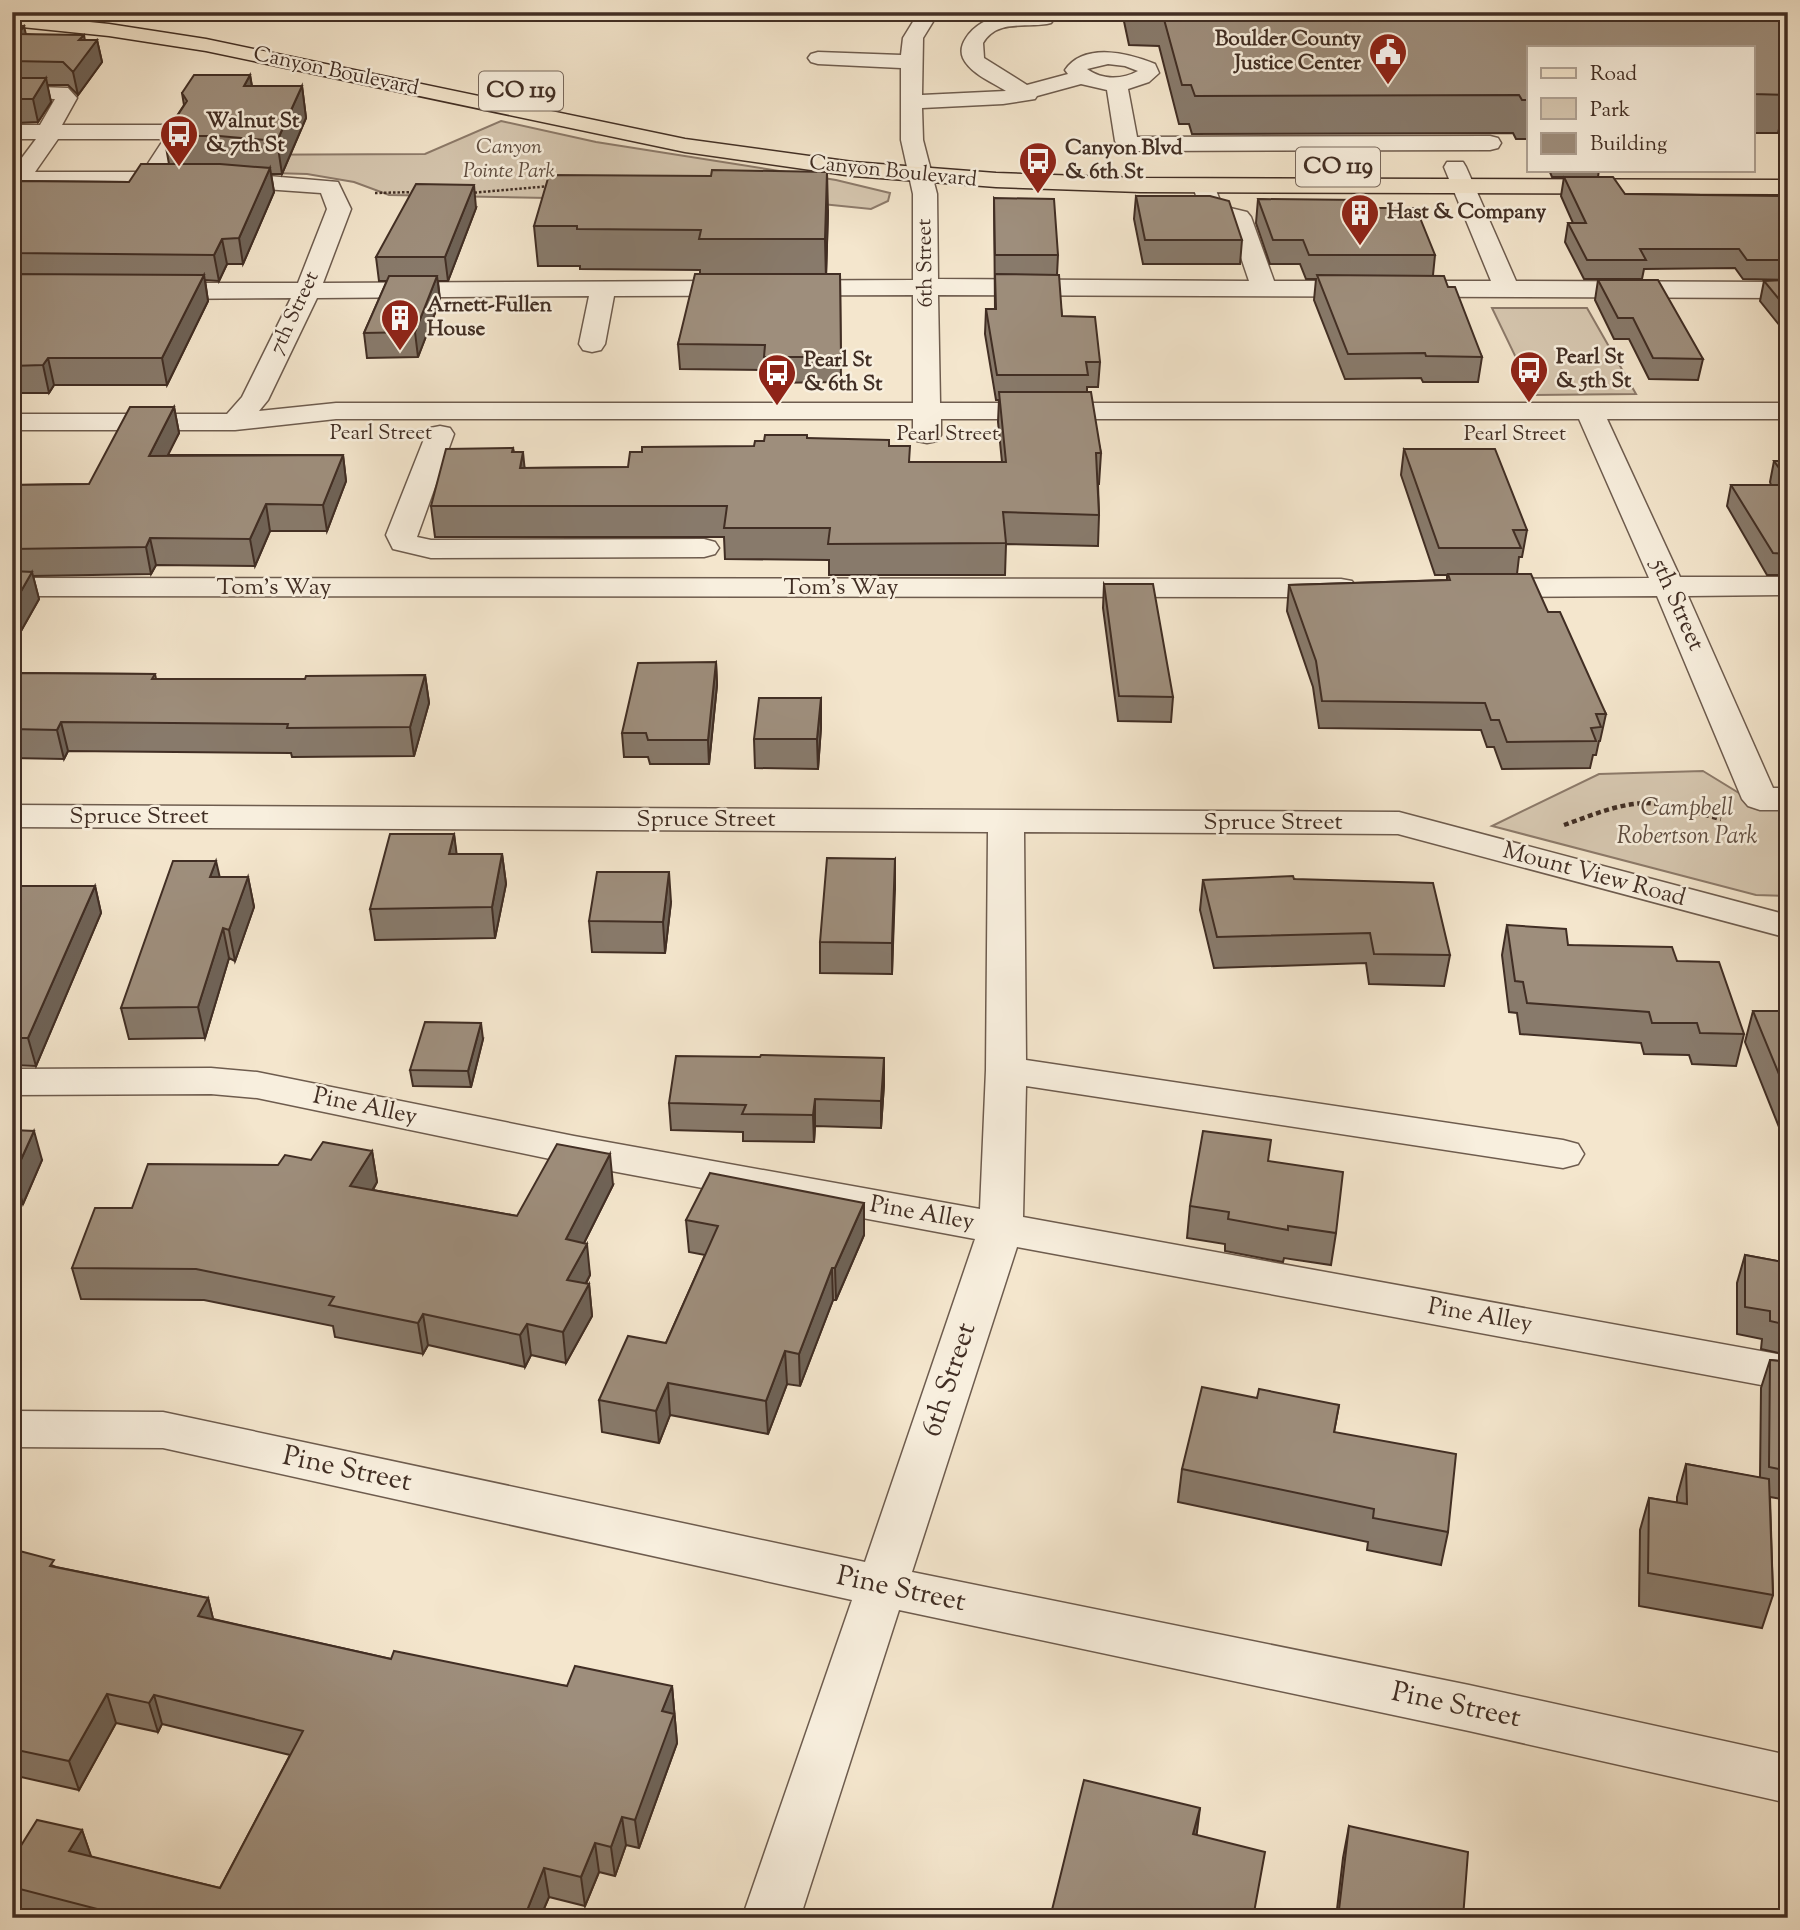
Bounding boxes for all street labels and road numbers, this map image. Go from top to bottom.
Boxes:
street label: Canyon Boulevard [250,40,422,104]
road number: CO 119 [479,72,563,110]
street label: Canyon Boulevard [808,148,979,196]
road number: CO 119 [1296,148,1380,186]
street label: 6th Street [910,218,942,308]
street label: 7th Street [263,266,327,360]
street label: Pearl Street [330,419,432,449]
street label: Pearl Street [897,420,999,450]
street label: Pearl Street [1464,420,1566,450]
street label: 5th Street [1641,552,1712,656]
street label: Tom's Way [216,571,332,605]
street label: Tom's Way [783,571,899,605]
street label: Spruce Street [69,800,209,834]
street label: Spruce Street [636,803,776,837]
street label: Spruce Street [1203,806,1343,840]
street label: Mount View Road [1499,834,1690,916]
street label: Pine Alley [310,1079,420,1135]
street label: Pine Alley [867,1188,977,1240]
street label: Pine Alley [1425,1290,1535,1342]
street label: 6th Street [913,1317,987,1442]
street label: Pine Street [279,1437,416,1503]
street label: Pine Street [833,1557,970,1623]
street label: Pine Street [1388,1673,1525,1739]

